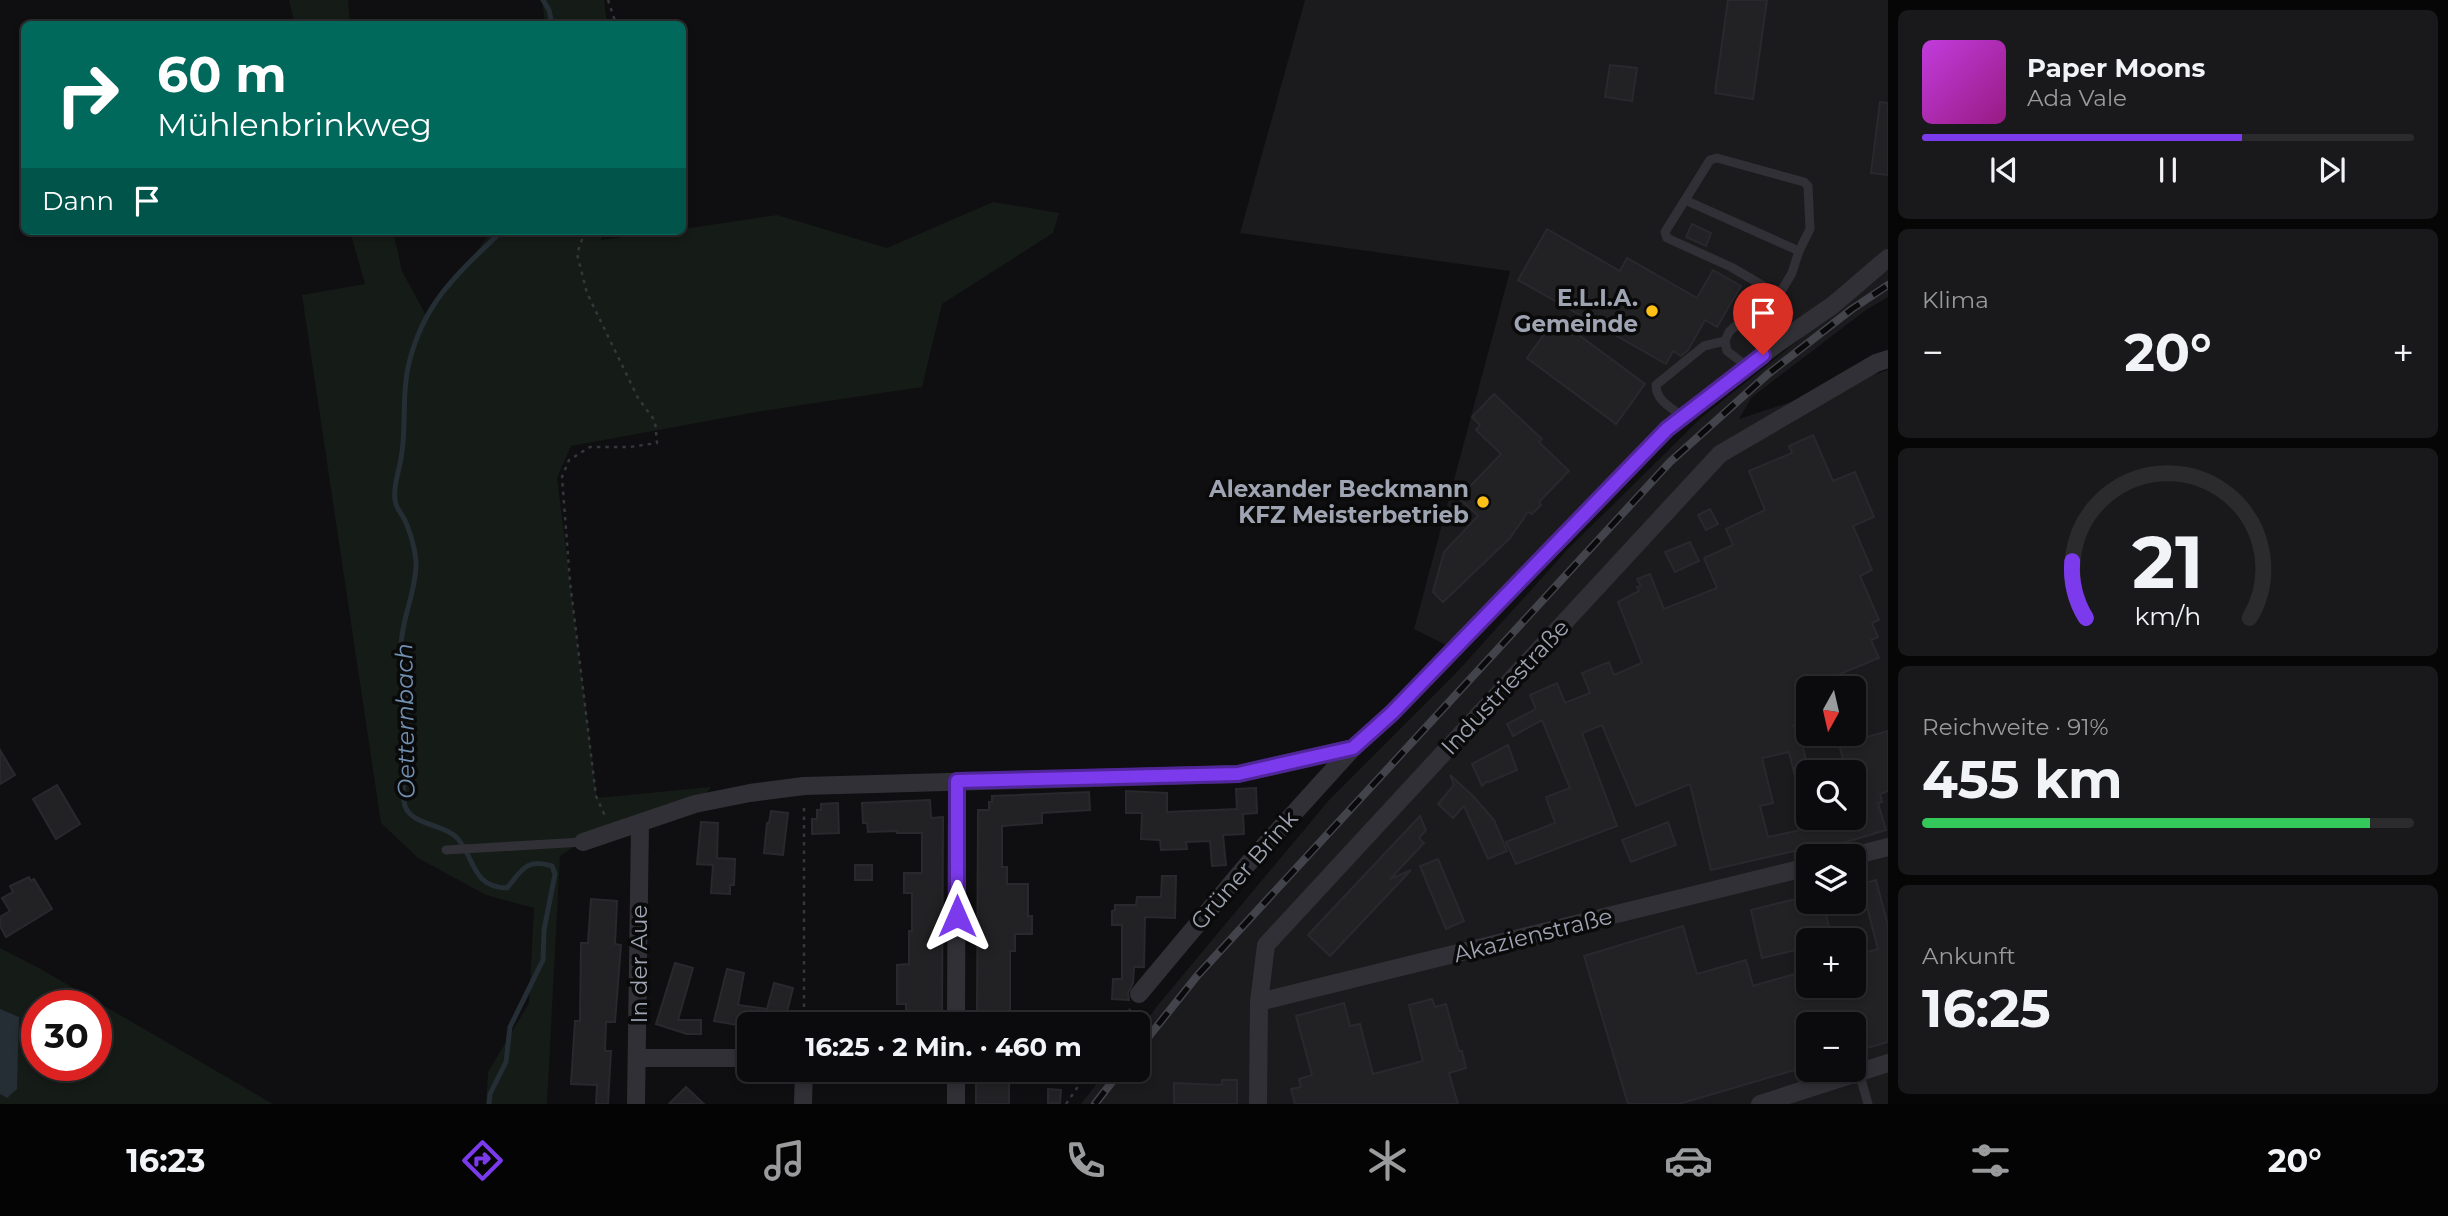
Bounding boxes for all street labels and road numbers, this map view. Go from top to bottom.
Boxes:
street label: Industriestraße [1435,613,1575,761]
street label: Grüner Brink [1185,804,1304,935]
street label: Akazienstraße [1451,902,1615,968]
street label: In der Aue [625,905,653,1023]

